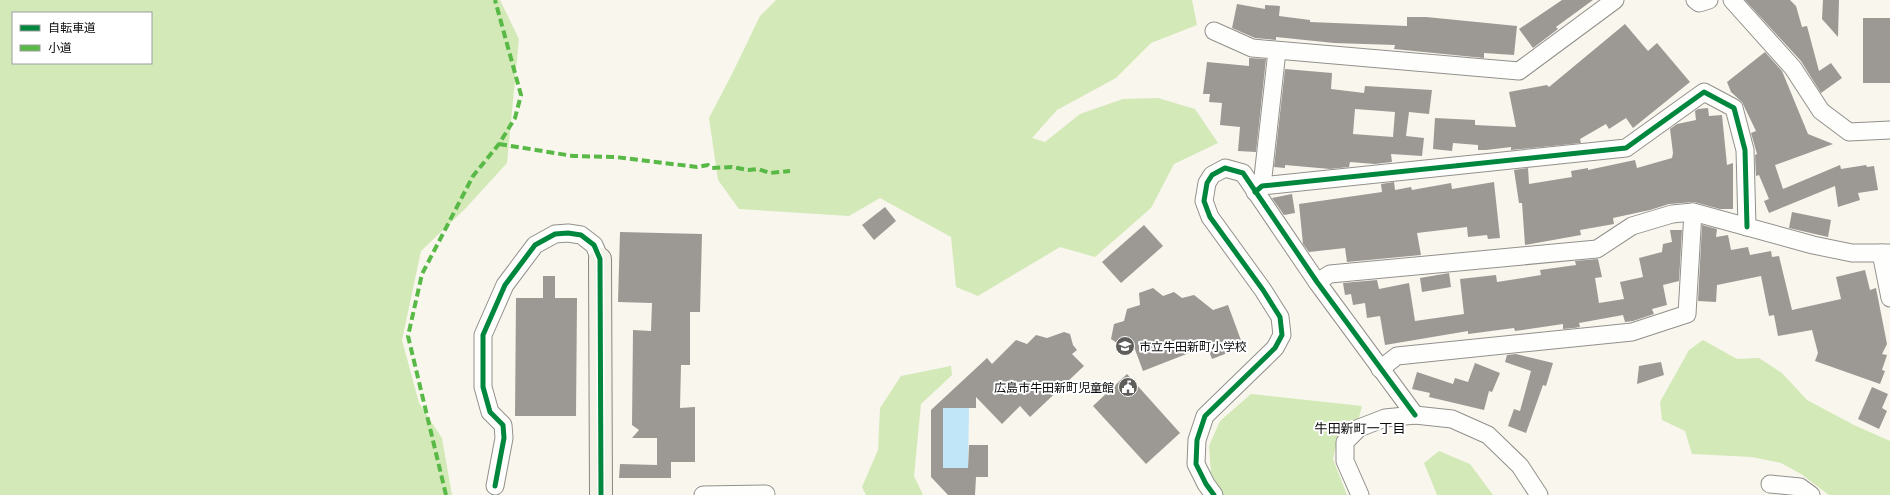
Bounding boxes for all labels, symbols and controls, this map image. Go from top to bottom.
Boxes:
legend [12,12,152,64]
text: 自転車道 [48,20,96,35]
text: 小道 [48,40,72,55]
school or university icon: 市立牛田新町小学校 [1114,335,1136,357]
place label: 市立牛田新町小学校 [1139,339,1247,354]
public building icon: 広島市牛田新町児童館 [1117,376,1139,398]
place label: 広島市牛田新町児童館 [994,380,1114,395]
district label: 牛田新町一丁目 [1314,420,1406,437]

